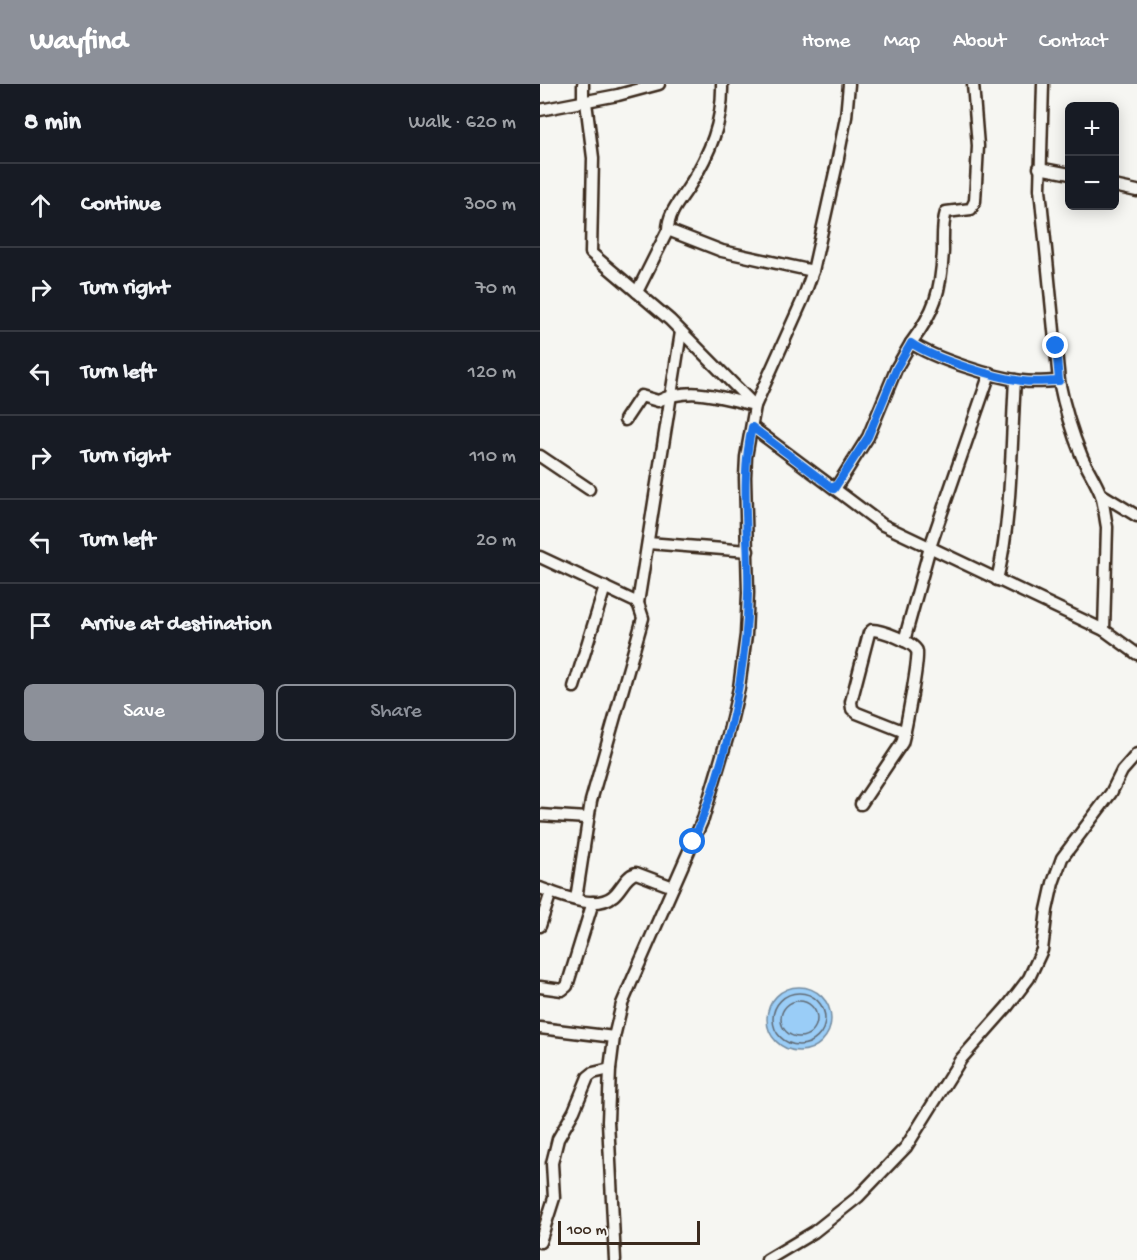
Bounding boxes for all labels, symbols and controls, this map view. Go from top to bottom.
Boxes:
text: Wayfind [30,26,127,59]
text: Home [802,30,850,55]
text: Map [883,30,920,55]
text: About [953,30,1006,55]
text: Contact [1039,30,1107,55]
map controls [1065,102,1119,210]
button: + [1065,102,1119,156]
text: 8 min [24,108,81,139]
text: Walk · 620 m [409,112,516,135]
button: − [1065,156,1119,210]
icon: ahead [24,189,57,222]
text: Continue [81,192,161,218]
text: 300 m [464,194,516,217]
icon: right [24,273,57,306]
text: Turn right [81,276,169,302]
text: 70 m [475,278,516,301]
route end [1042,332,1068,358]
icon: left [24,357,57,390]
text: Turn left [81,360,155,386]
text: 120 m [468,362,516,385]
icon: right [24,441,57,474]
text: Turn right [81,444,169,470]
text: 110 m [470,446,516,469]
icon: left [24,525,57,558]
text: Turn left [81,528,155,554]
text: 20 m [476,530,516,553]
icon: arrive [24,609,57,642]
text: Arrive at destination [81,612,271,638]
button: Save [24,684,264,741]
button: Share [276,684,516,741]
route start [679,828,705,854]
scale bar [558,1218,700,1246]
text: 100 m [567,1222,607,1241]

